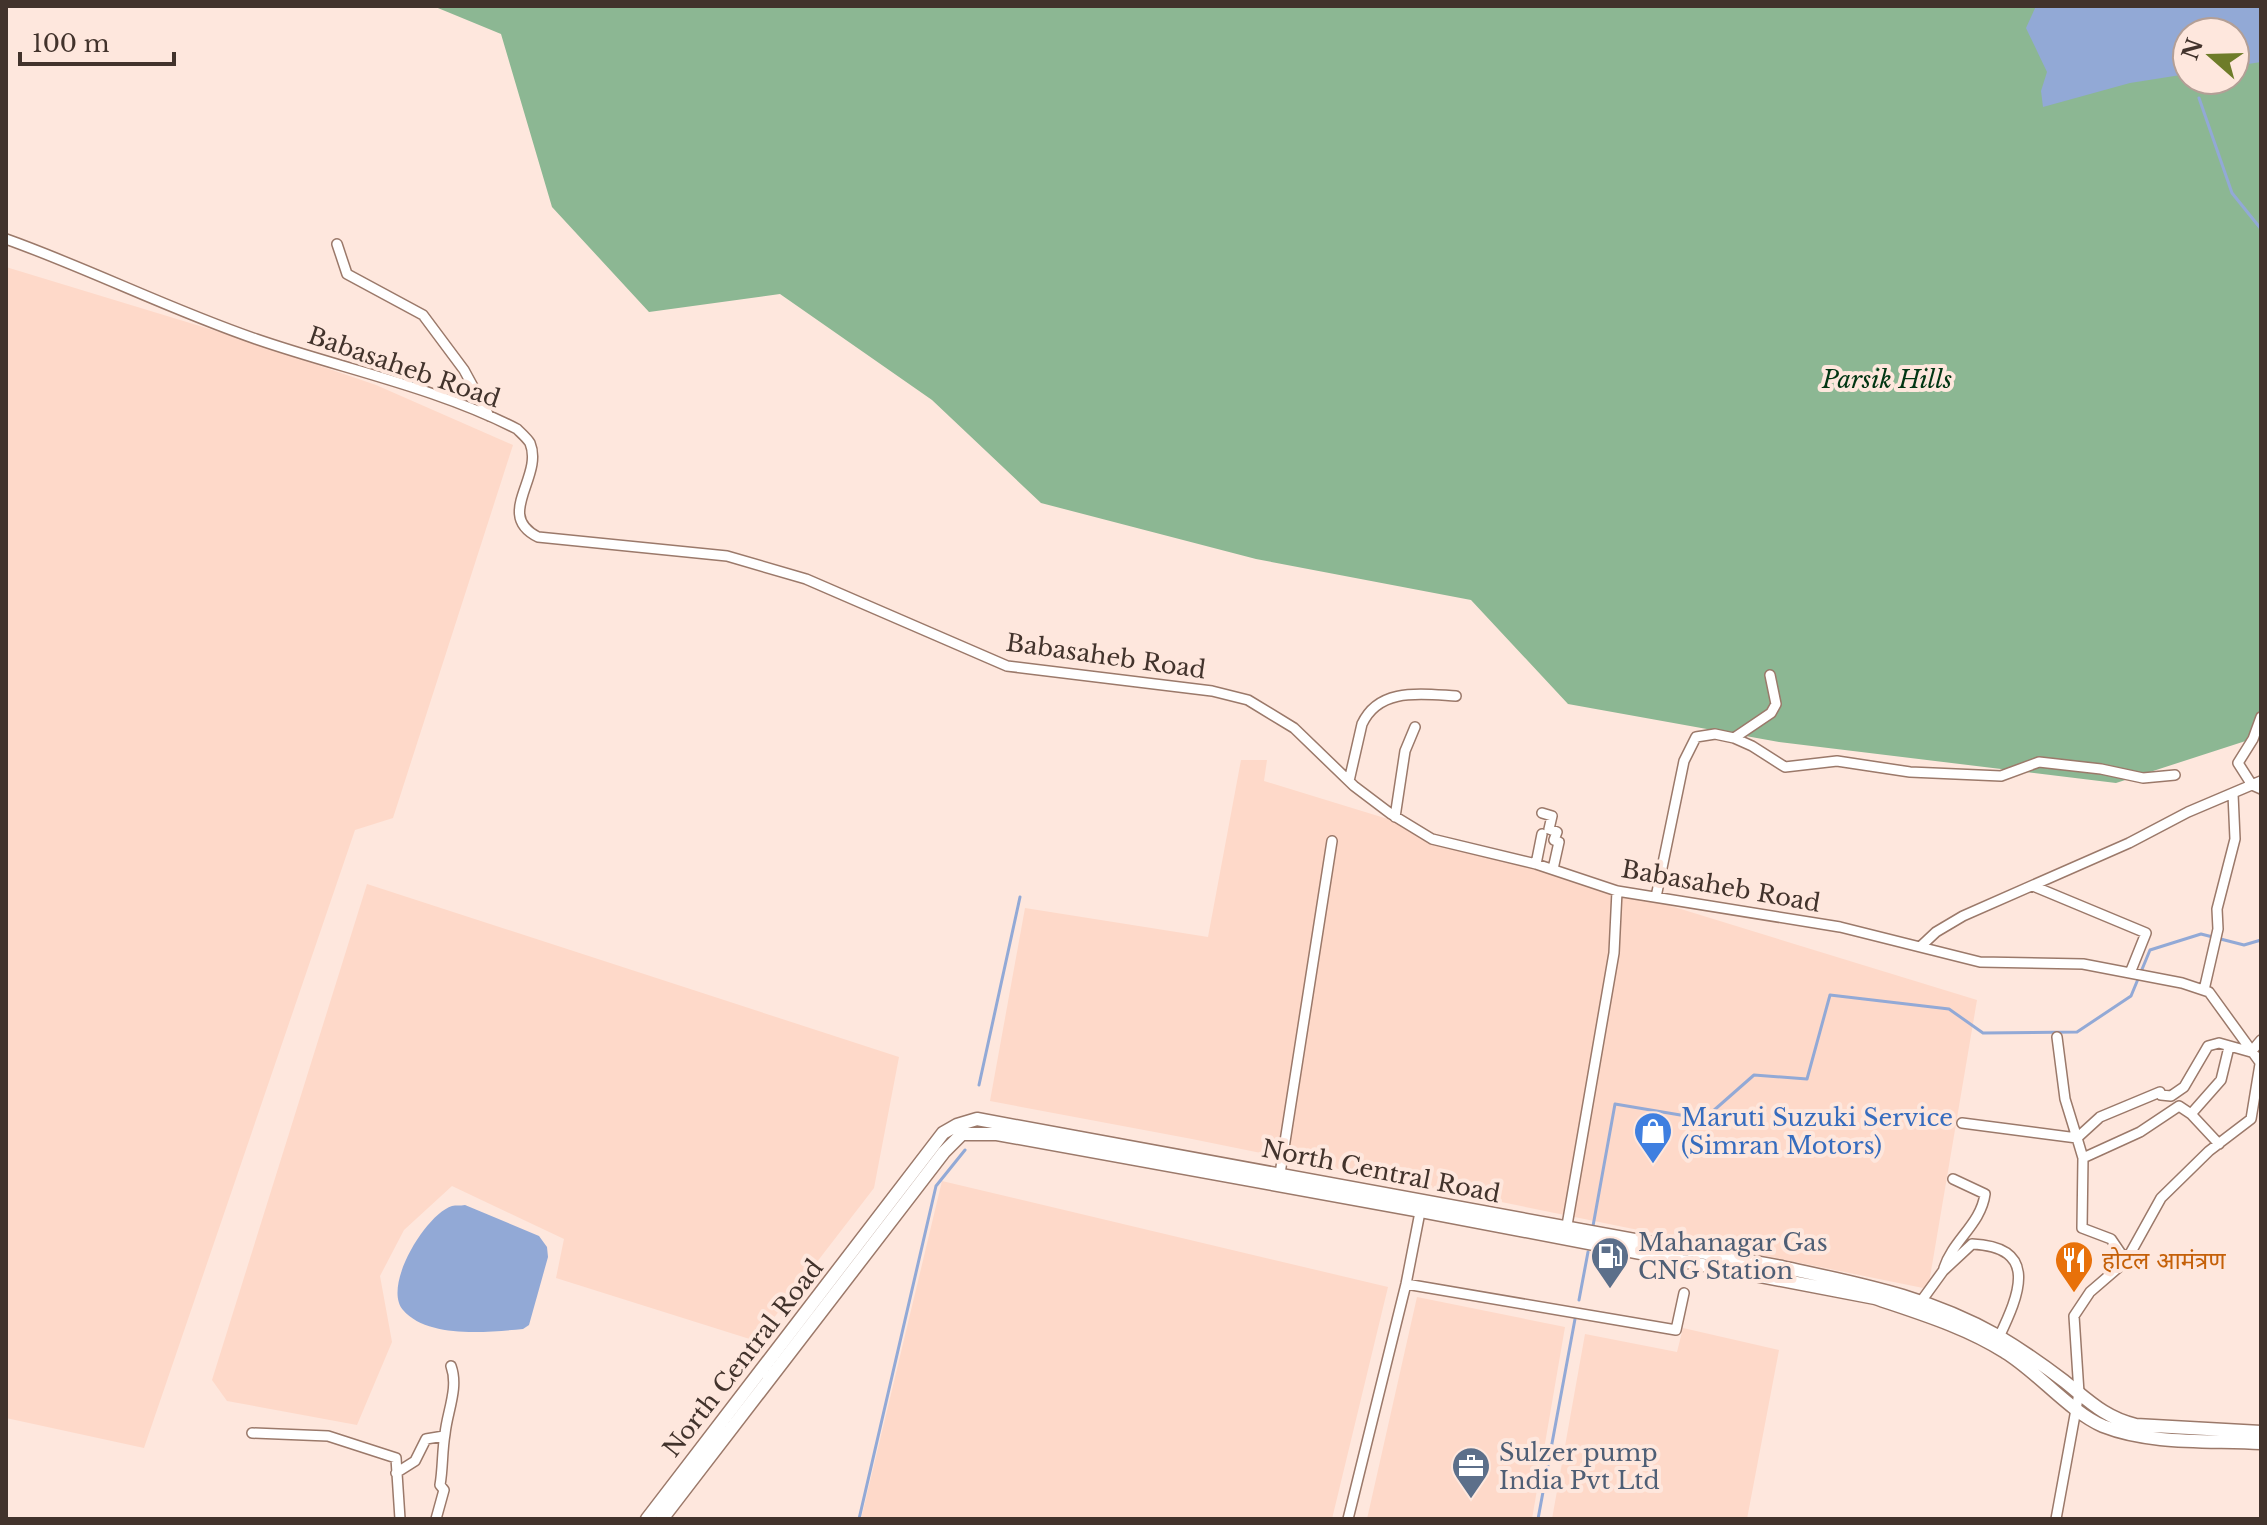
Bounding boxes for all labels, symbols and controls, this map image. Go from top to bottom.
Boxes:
scale bar [20,16,174,66]
north arrow [2171,16,2251,96]
text: 100 m [32,29,110,58]
text: N [2176,35,2209,64]
street label: Babasaheb Road [304,320,504,414]
park label: Parsik Hills [1821,365,1952,394]
street label: Babasaheb Road [1004,628,1208,684]
street label: Babasaheb Road [1619,854,1823,918]
place label: Maruti Suzuki Service (Simran Motors) [1681,1103,1953,1160]
shop icon: Maruti Suzuki Service (Simran Motors) [1632,1110,1674,1165]
street label: North Central Road [1259,1134,1503,1208]
place label: Mahanagar Gas CNG Station [1638,1228,1828,1285]
fuel station icon: Mahanagar Gas CNG Station [1589,1235,1631,1290]
restaurant icon: होटल आमंत्रण [2053,1239,2095,1294]
place label: होटल आमंत्रण [2102,1246,2226,1275]
street label: North Central Road [657,1254,829,1462]
place label: Sulzer pump India Pvt Ltd [1499,1438,1660,1495]
office icon: Sulzer pump India Pvt Ltd [1450,1445,1492,1500]

